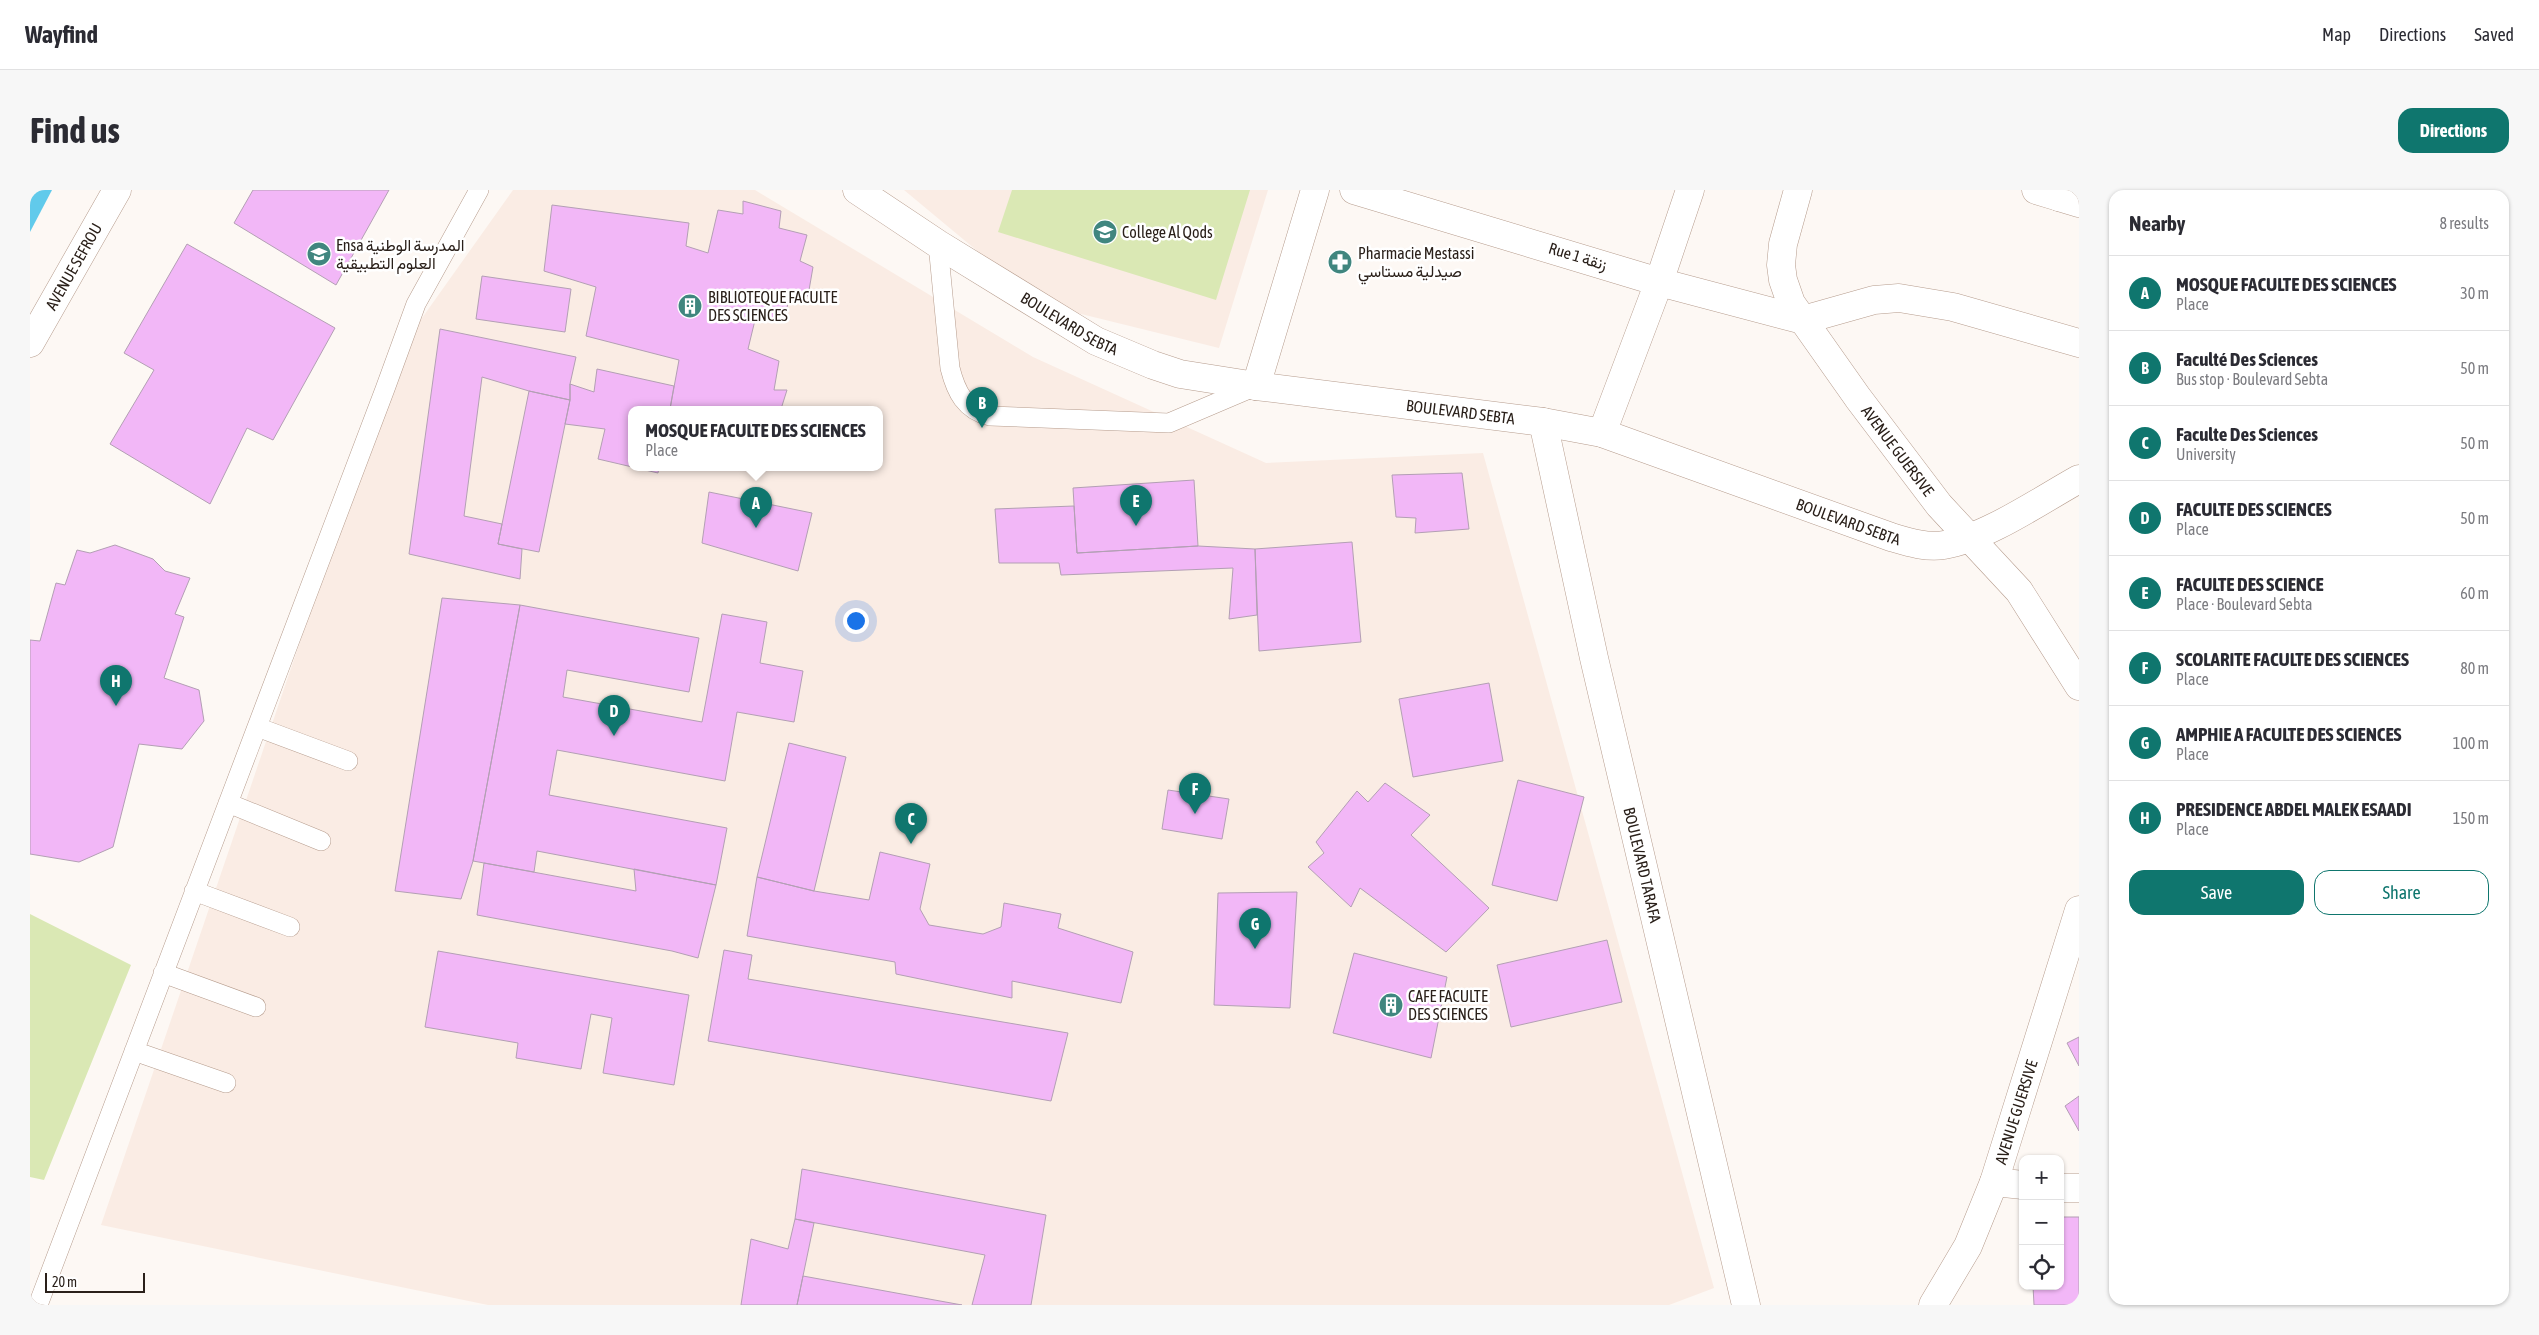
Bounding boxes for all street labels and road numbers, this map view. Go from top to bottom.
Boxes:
street label: AVENUE SEFROU [42,220,105,313]
street label: Rue 1 زنقة [1546,239,1609,275]
street label: BOULEVARD SEBTA [1018,288,1121,358]
street label: BOULEVARD SEBTA [1405,396,1516,427]
street label: AVENUE GUERSIVE [1858,402,1938,500]
street label: BOULEVARD SEBTA [1794,495,1903,548]
street label: BOULEVARD TARAFA [1620,805,1665,925]
street label: AVENUE GUERSIVE [1991,1057,2041,1166]

